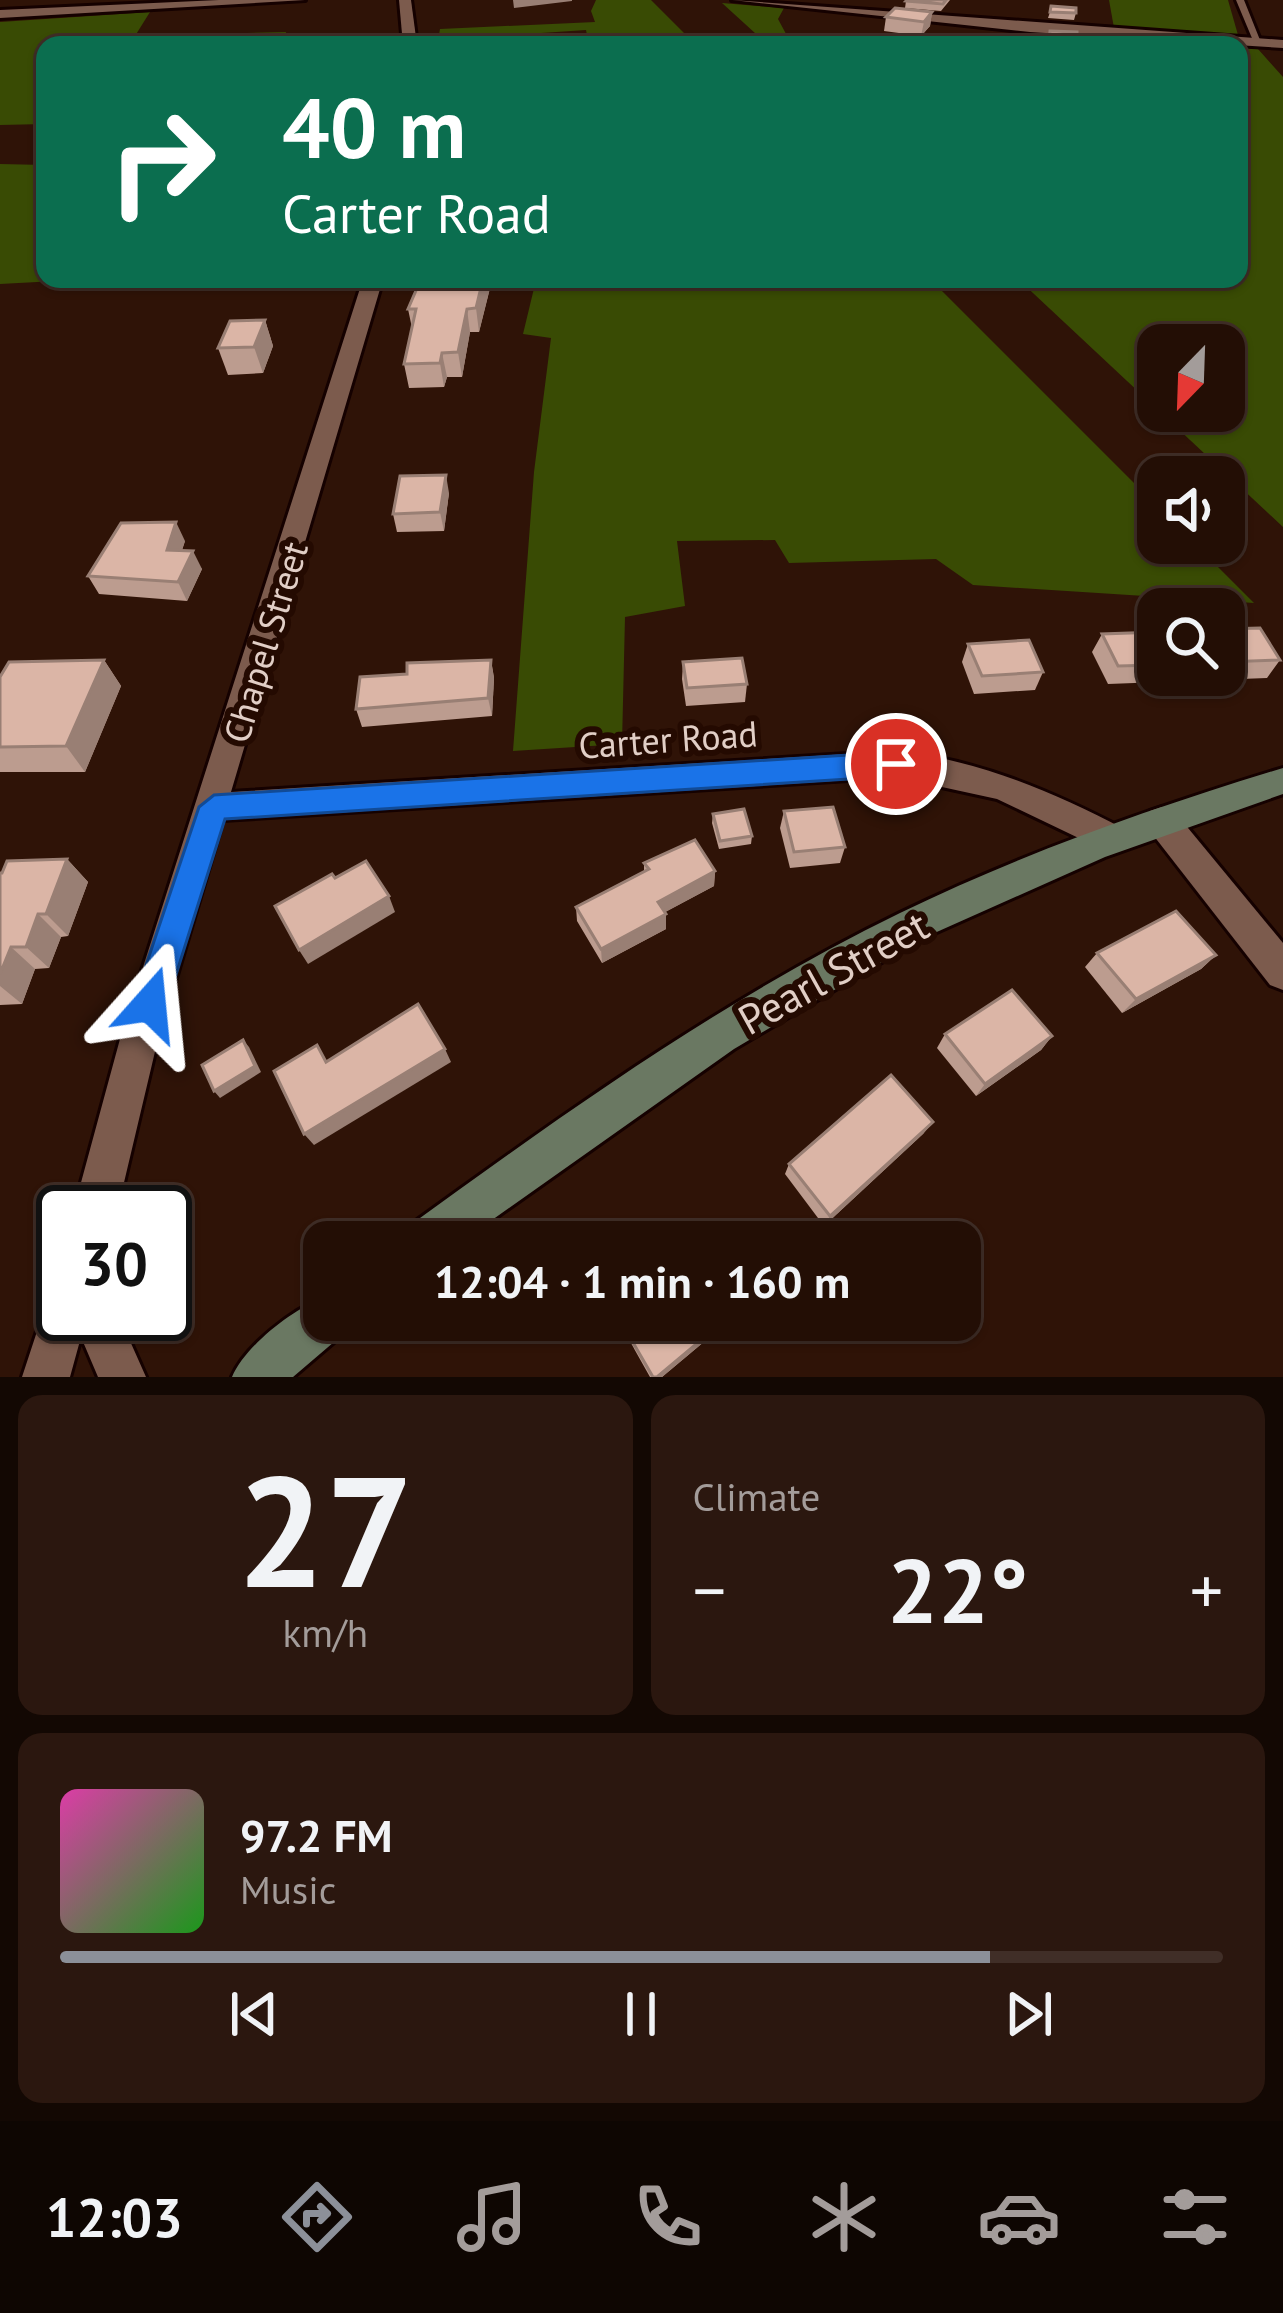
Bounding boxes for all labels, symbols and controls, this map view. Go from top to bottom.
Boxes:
text: 40 m [282,72,466,181]
icon: right [84,84,240,240]
text: Carter Road [282,178,551,248]
north arrow [1137,324,1245,432]
map controls [1137,324,1245,696]
button: sound [1137,456,1245,564]
street label: Chapel Street [212,536,318,748]
button: search [1137,588,1245,696]
street label: Carter Road [577,709,759,769]
pin [845,713,947,815]
icon: arrive [863,731,929,797]
street label: Pearl Street [728,897,938,1047]
position arrow [87,941,213,1067]
speed limit sign: 30 [36,1185,192,1341]
text: 12:04 · 1 min · 160 m [434,1252,850,1310]
text: 27 [237,1428,414,1630]
text: Climate [693,1471,820,1522]
text: 22° [887,1531,1028,1648]
text: − [693,1547,726,1632]
text: + [1190,1547,1223,1632]
text: km/h [283,1607,368,1658]
text: 97.2 FM [240,1806,393,1864]
text: Music [240,1864,336,1915]
icon: previous [221,1981,287,2047]
icon: pause [608,1981,674,2047]
icon: next [996,1981,1062,2047]
icon: directions [275,2175,359,2259]
icon: music [450,2175,534,2259]
icon: phone [626,2175,710,2259]
icon: climate [802,2175,886,2259]
icon: car [977,2175,1061,2259]
icon: filters [1153,2175,1237,2259]
text: 12:03 [46,2182,183,2252]

